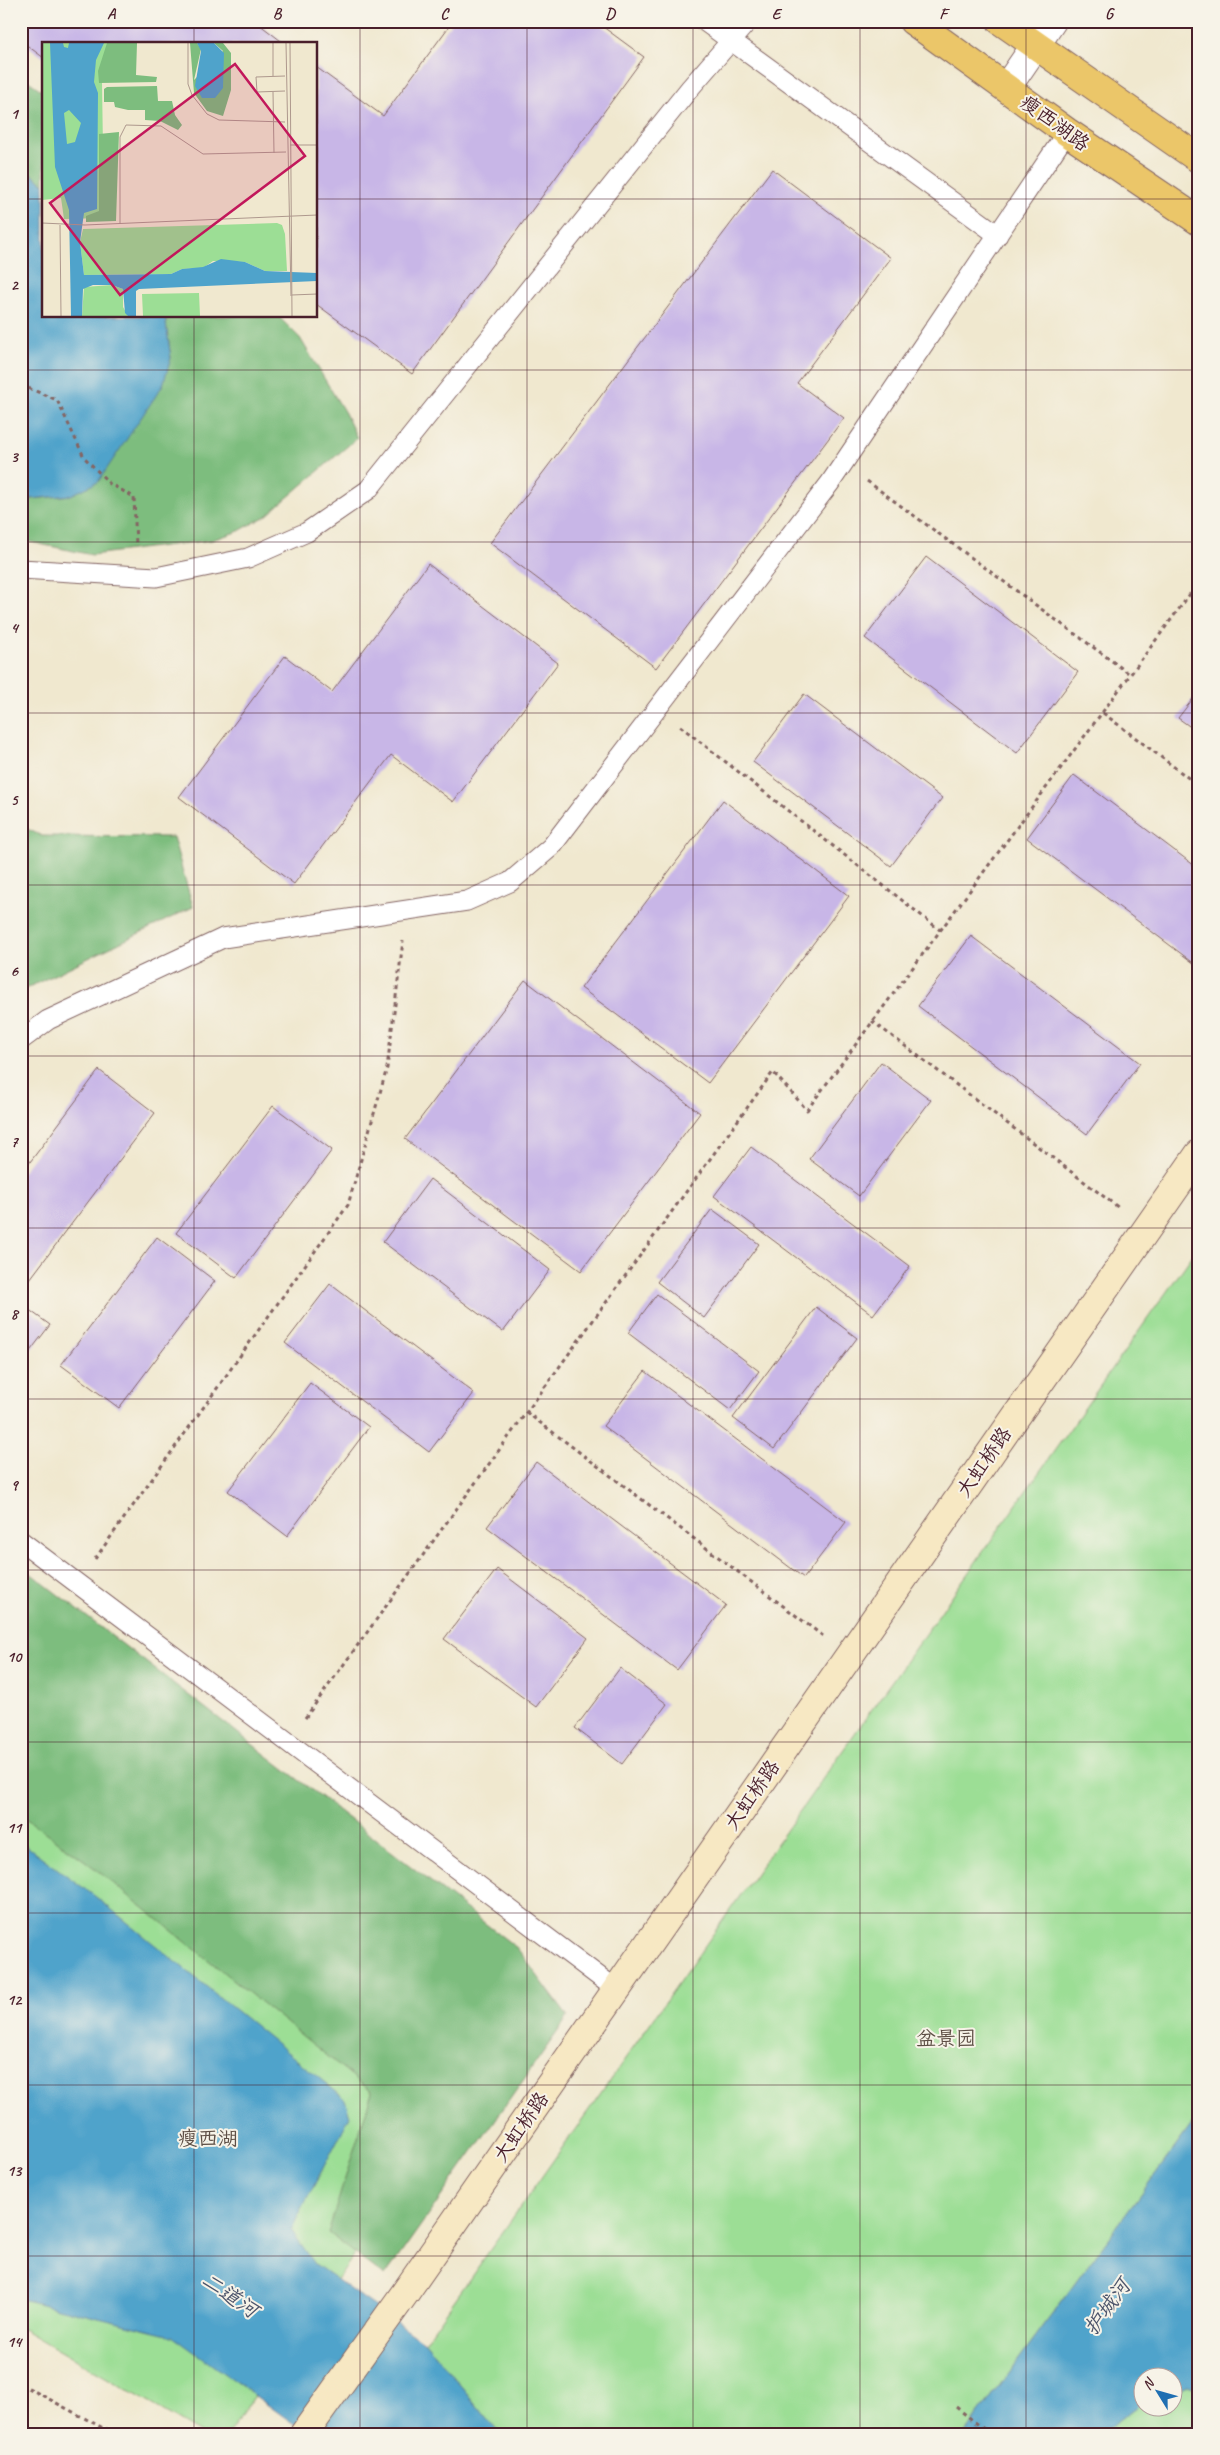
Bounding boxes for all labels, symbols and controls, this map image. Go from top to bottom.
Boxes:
text: A [107,4,117,24]
text: B [273,4,283,24]
text: C [440,4,450,24]
text: D [605,4,616,24]
text: E [772,4,783,24]
text: F [939,4,950,24]
text: G [1105,4,1115,24]
inset map [42,42,318,318]
street label: 瘦西湖路 [1015,89,1096,157]
text: 1 [10,104,19,124]
text: 2 [10,275,19,295]
text: 3 [10,447,19,467]
text: 4 [10,618,19,638]
text: 5 [11,790,20,810]
text: 6 [10,961,19,981]
text: 7 [10,1132,19,1152]
text: 8 [10,1304,19,1324]
street label: 大虹桥路 [951,1421,1018,1502]
text: 9 [10,1475,19,1495]
text: 10 [7,1647,23,1667]
street label: 大虹桥路 [719,1754,786,1835]
text: 11 [7,1818,23,1838]
text: 12 [7,1990,23,2010]
park label: 盆景园 [916,2026,976,2051]
street label: 大虹桥路 [488,2086,555,2167]
park label: 瘦西湖 [178,2126,238,2151]
text: 13 [7,2161,23,2181]
water label: 二道河 [197,2267,266,2325]
water label: 护城河 [1078,2271,1138,2340]
text: 14 [7,2332,23,2352]
north arrow [1132,2368,1182,2418]
text: N [1139,2374,1159,2393]

